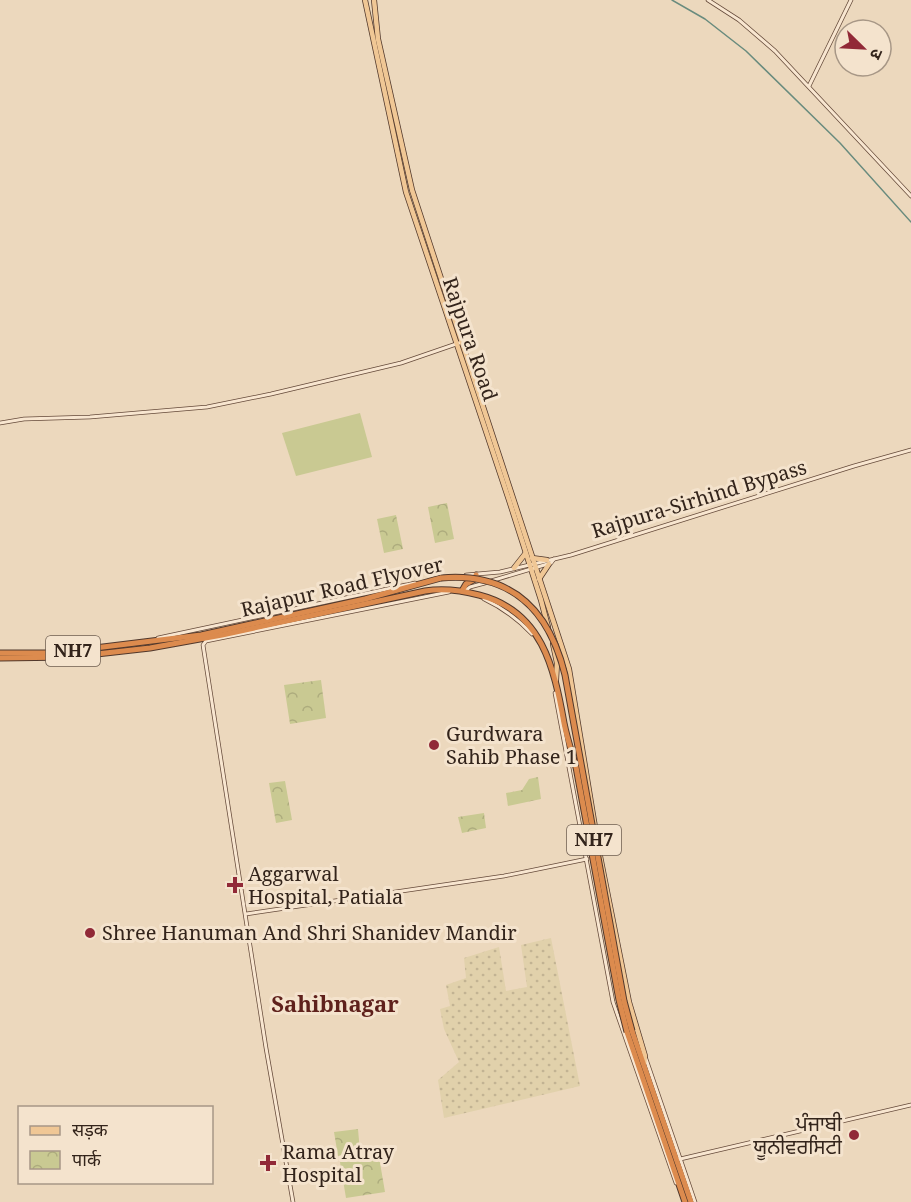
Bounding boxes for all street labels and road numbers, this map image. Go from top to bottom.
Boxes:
street label: Rajpura Road [437,273,504,404]
street label: Rajpura-Sirhind Bypass [588,453,810,544]
street label: Rajapur Road Flyover [238,550,446,623]
road number: NH7 [46,636,100,666]
road number: NH7 [567,825,621,855]

